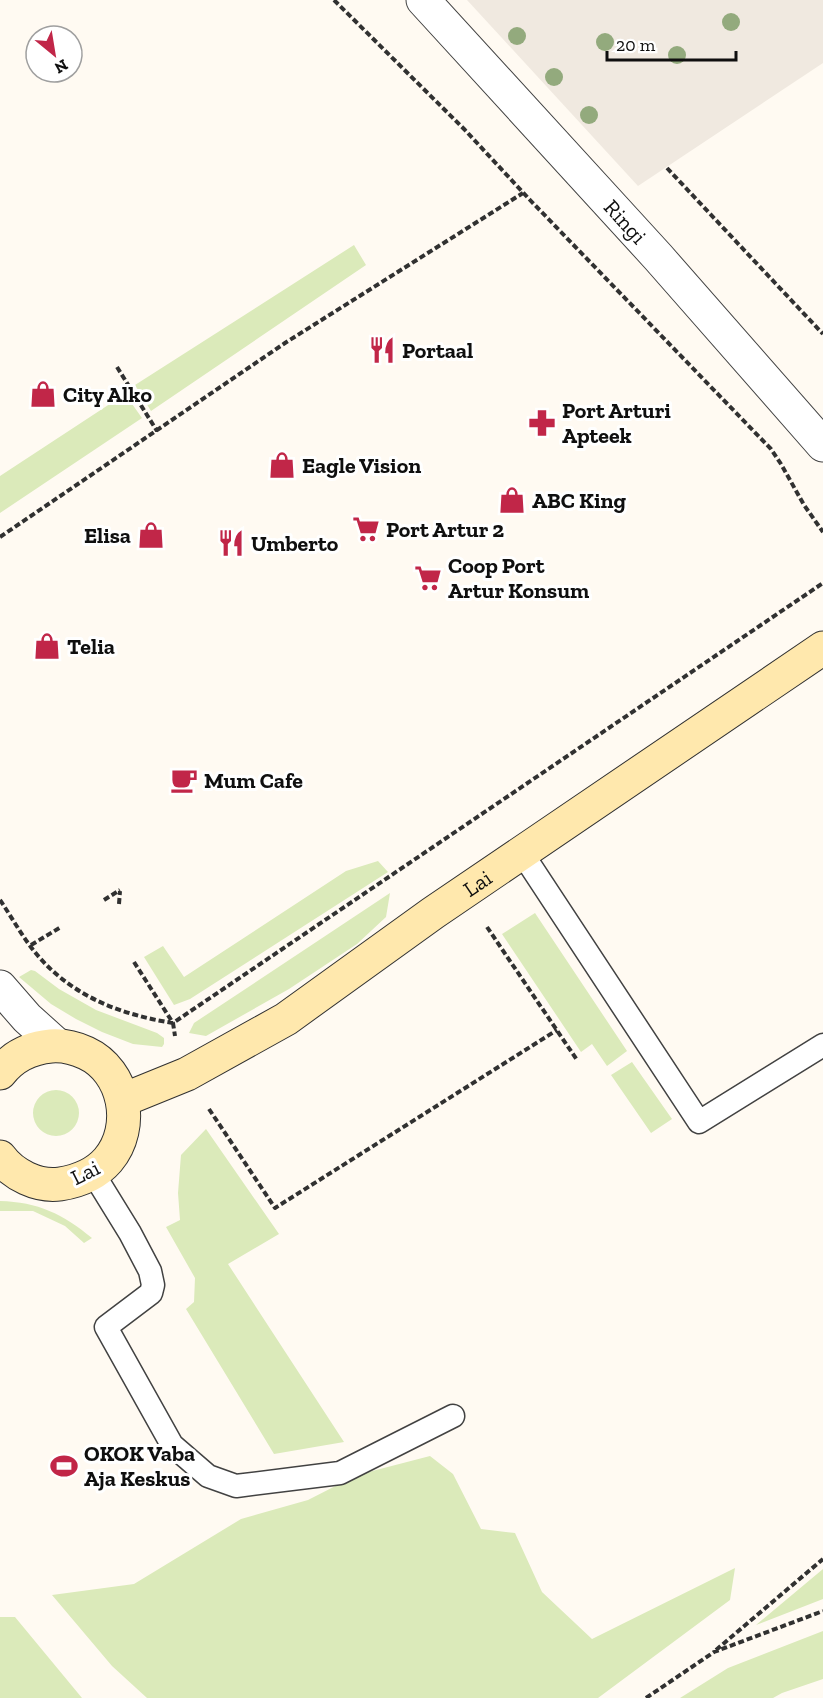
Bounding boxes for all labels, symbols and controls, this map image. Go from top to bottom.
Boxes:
north arrow [24,24,84,84]
scale bar [607,24,736,62]
text: 20 m [616,34,656,56]
text: N [51,55,71,78]
street label: Ringi [598,194,652,250]
restaurant icon: Portaal [367,335,397,365]
place label: Portaal [402,337,473,364]
shop icon: City Alko [28,379,58,409]
place label: City Alko [63,381,152,408]
place label: Port Arturi Apteek [562,397,671,449]
pharmacy icon: Port Arturi Apteek [527,408,557,438]
shop icon: Eagle Vision [267,450,297,480]
place label: Eagle Vision [302,452,421,479]
shop icon: ABC King [497,485,527,515]
place label: ABC King [532,487,627,514]
supermarket icon: Port Artur 2 [351,514,381,544]
place label: Port Artur 2 [386,516,504,543]
shop icon: Elisa [136,520,166,550]
place label: Elisa [84,522,131,549]
restaurant icon: Umberto [216,528,246,558]
place label: Umberto [251,530,339,557]
place label: Coop Port Artur Konsum [448,552,590,604]
supermarket icon: Coop Port Artur Konsum [413,563,443,593]
shop icon: Telia [32,631,62,661]
place label: Telia [67,633,115,660]
cafe icon: Mum Cafe [169,765,199,795]
place label: Mum Cafe [204,767,303,794]
street label: Lai [458,864,497,903]
street label: Lai [66,1154,104,1191]
place label: OKOK Vaba Aja Keskus [84,1440,195,1492]
sports icon: OKOK Vaba Aja Keskus [49,1451,79,1481]

